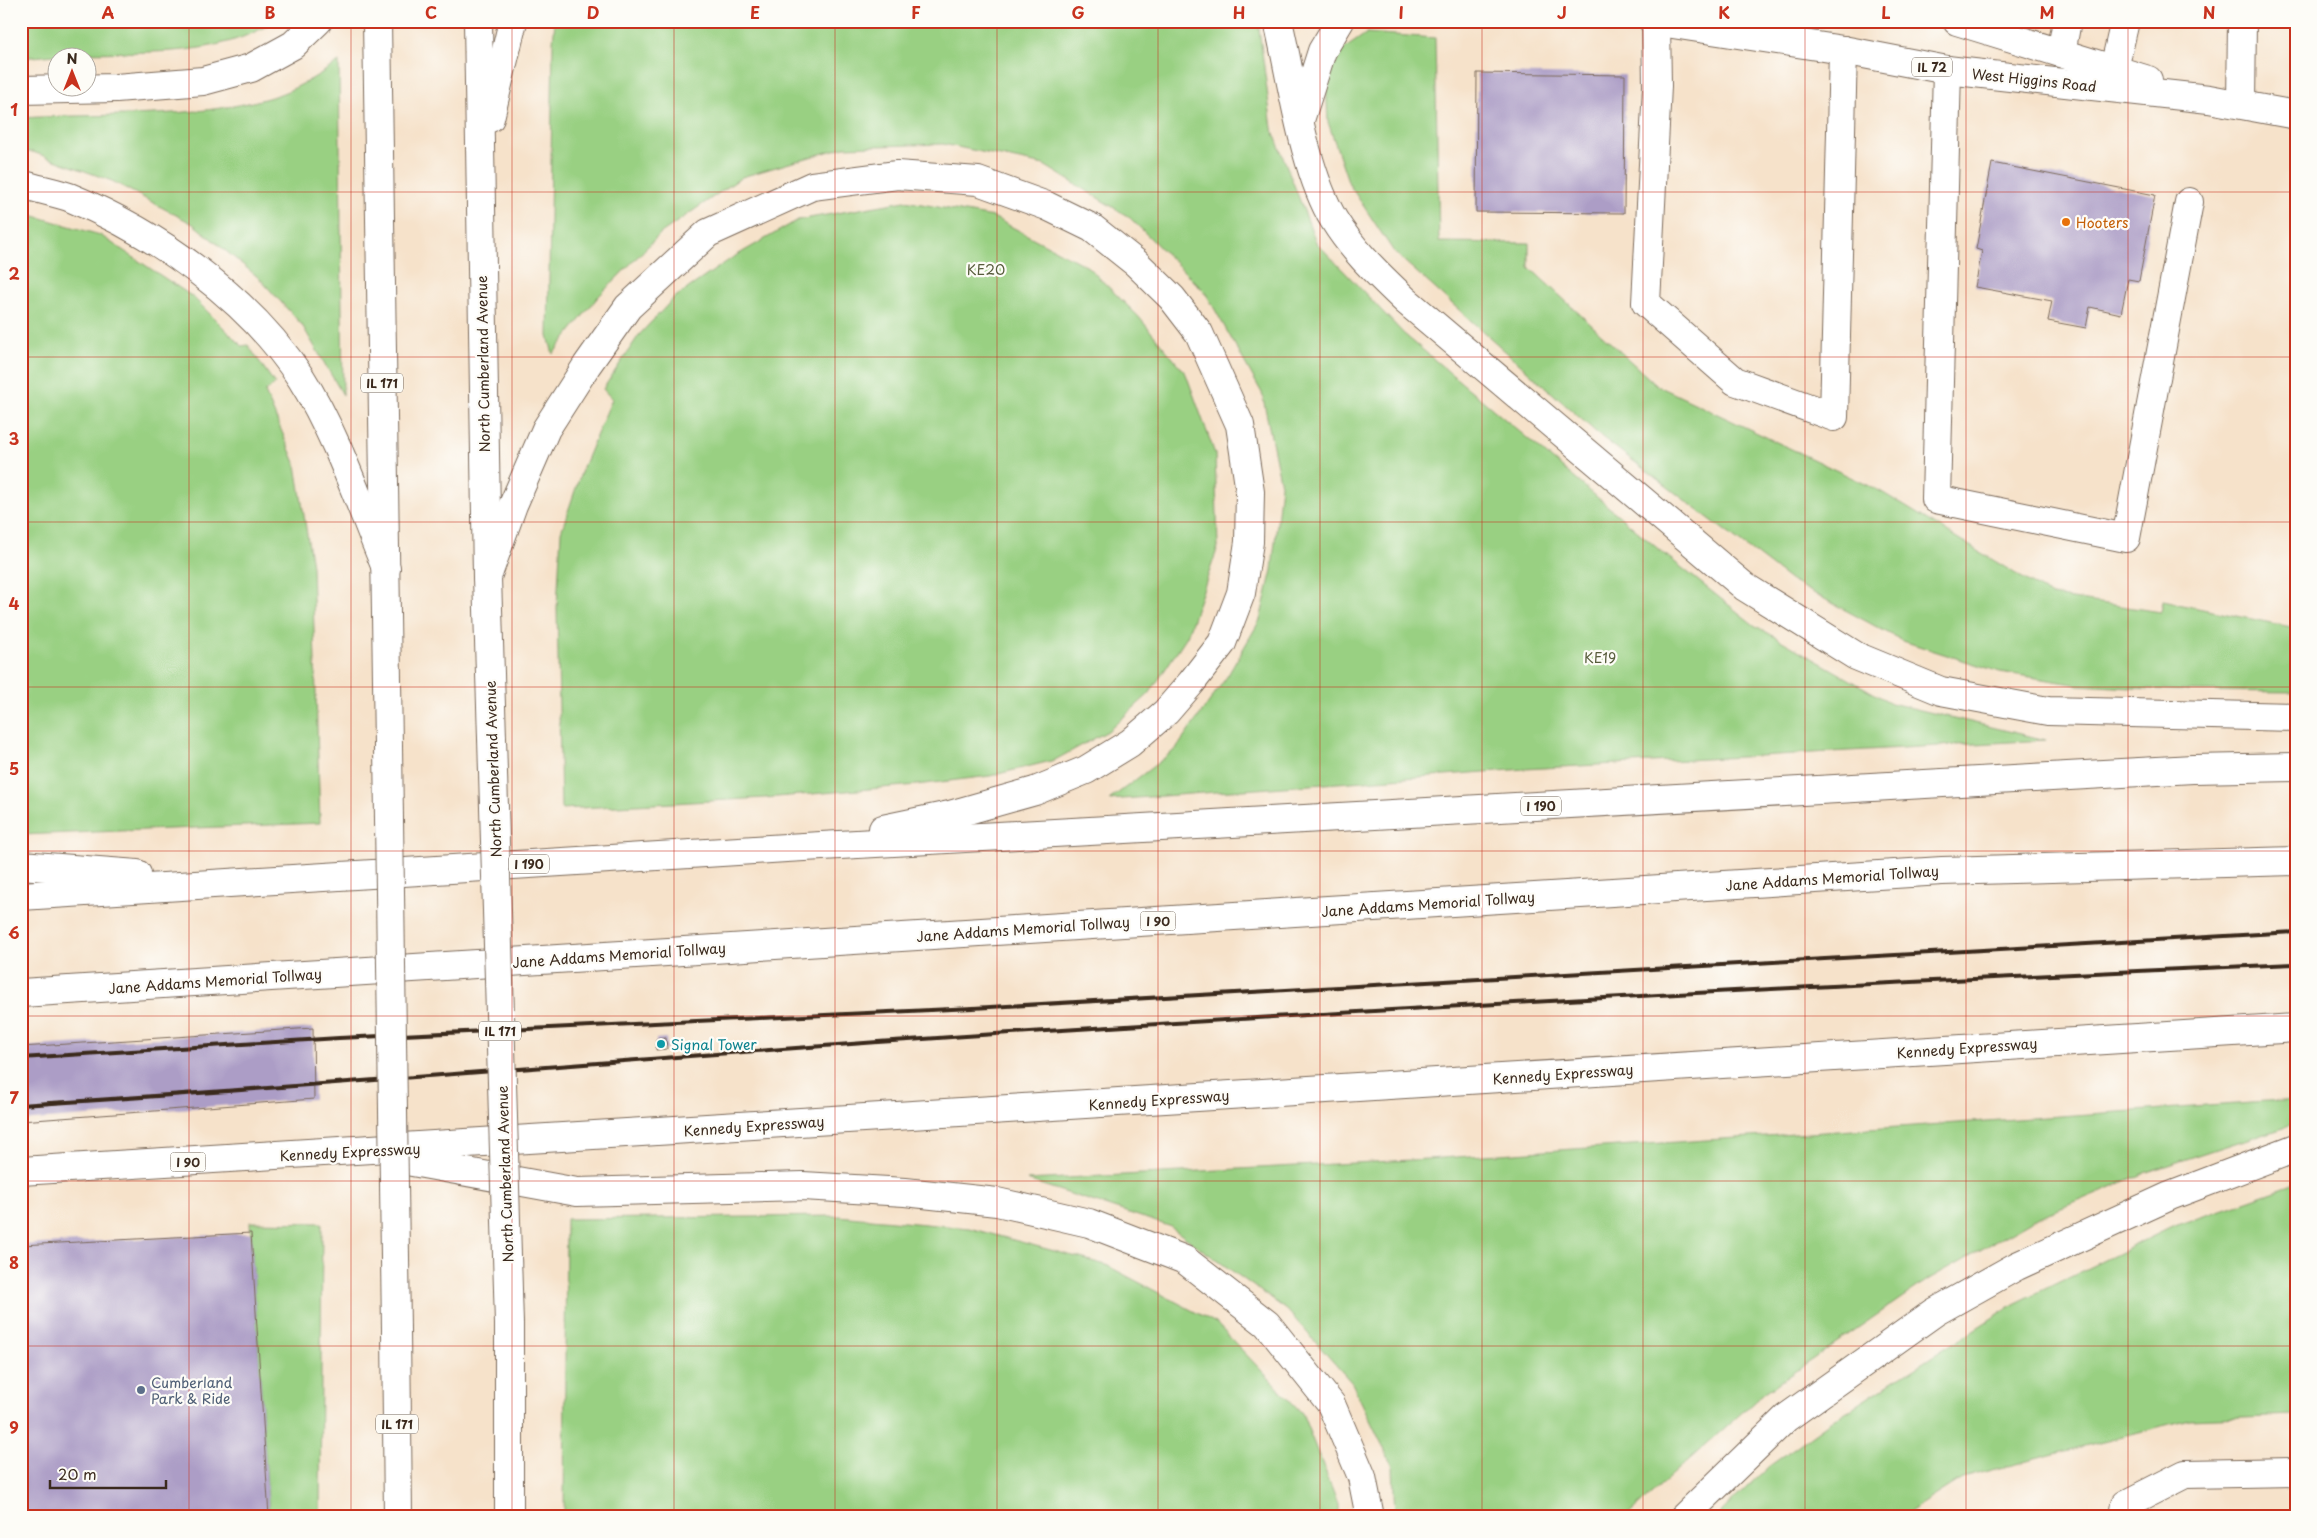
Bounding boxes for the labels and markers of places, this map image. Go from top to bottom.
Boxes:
place label: Hooters [2076,212,2128,233]
marker: Hooters [2060,216,2072,228]
place label: Signal Tower [671,1034,757,1055]
marker: Signal Tower [655,1038,667,1050]
place label: Cumberland Park & Ride [151,1372,233,1409]
marker: Cumberland Park & Ride [135,1384,147,1396]

